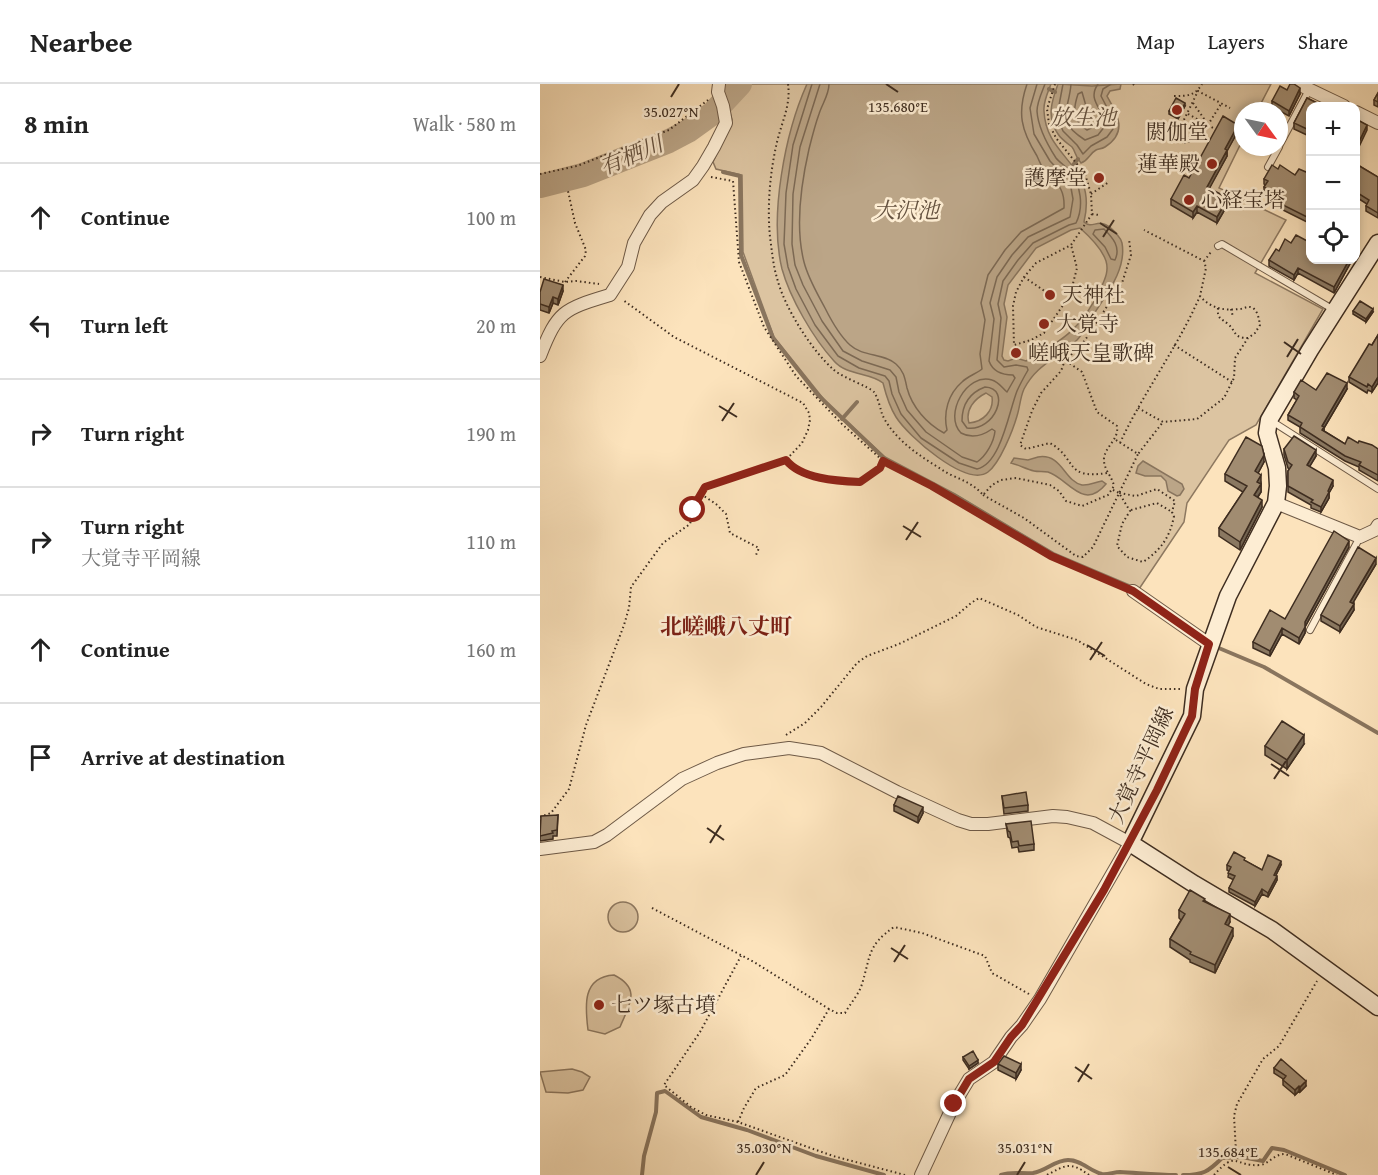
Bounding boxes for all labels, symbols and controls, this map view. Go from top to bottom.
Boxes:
text: Nearbee [30,21,133,62]
text: Map [1136,26,1175,57]
text: Layers [1208,26,1265,57]
text: Share [1298,26,1348,57]
text: 135.680°E [868,96,928,117]
text: 35.027°N [644,101,699,122]
water label: 放生池 [1050,101,1119,133]
north arrow [1234,102,1288,156]
map controls [1306,102,1360,264]
button: + [1306,102,1360,156]
marker: 閼伽堂 [1170,103,1184,117]
text: 8 min [24,104,89,143]
text: Walk · 580 m [413,109,516,138]
place label: 閼伽堂 [1146,116,1209,147]
water label: 有栖川 [594,127,669,183]
place label: 蓮華殿 [1137,148,1200,179]
button: − [1306,156,1360,210]
marker: 蓮華殿 [1205,157,1219,171]
place label: 護摩堂 [1024,162,1087,193]
marker: 護摩堂 [1092,171,1106,185]
place label: 心経宝塔 [1201,184,1285,215]
marker: 心経宝塔 [1182,193,1196,207]
water label: 大沢池 [873,194,942,226]
icon: ahead [24,201,57,234]
text: Continue [81,201,170,233]
text: 100 m [466,203,516,232]
button: locate [1306,210,1360,264]
place label: 天神社 [1062,279,1125,310]
marker: 天神社 [1043,288,1057,302]
place label: 大覚寺 [1056,308,1119,339]
icon: left [24,309,57,342]
text: Turn left [81,309,168,341]
text: 20 m [476,311,516,340]
marker: 大覚寺 [1037,317,1051,331]
place label: 嵯峨天皇歌碑 [1028,337,1154,368]
marker: 嵯峨天皇歌碑 [1009,346,1023,360]
icon: right [24,417,57,450]
text: Turn right [81,417,184,449]
text: 190 m [466,419,516,448]
route start [679,496,705,522]
text: Turn right [81,510,184,542]
icon: right [24,525,57,558]
text: 110 m [466,527,516,556]
text: 大覚寺平岡線 [81,543,201,572]
district label: 北嵯峨八丈町 [660,610,792,642]
icon: ahead [24,633,57,666]
text: Continue [81,633,170,665]
text: 160 m [466,635,516,664]
street label: 大覚寺平岡線 [1100,701,1181,828]
icon: arrive [24,741,57,774]
text: Arrive at destination [81,741,285,773]
place label: 七ツ塚古墳 [611,989,716,1020]
marker: 七ツ塚古墳 [592,998,606,1012]
route end [940,1090,966,1116]
text: 35.030°N [737,1137,792,1158]
text: 35.031°N [998,1137,1053,1158]
text: 135.684°E [1198,1141,1258,1162]

